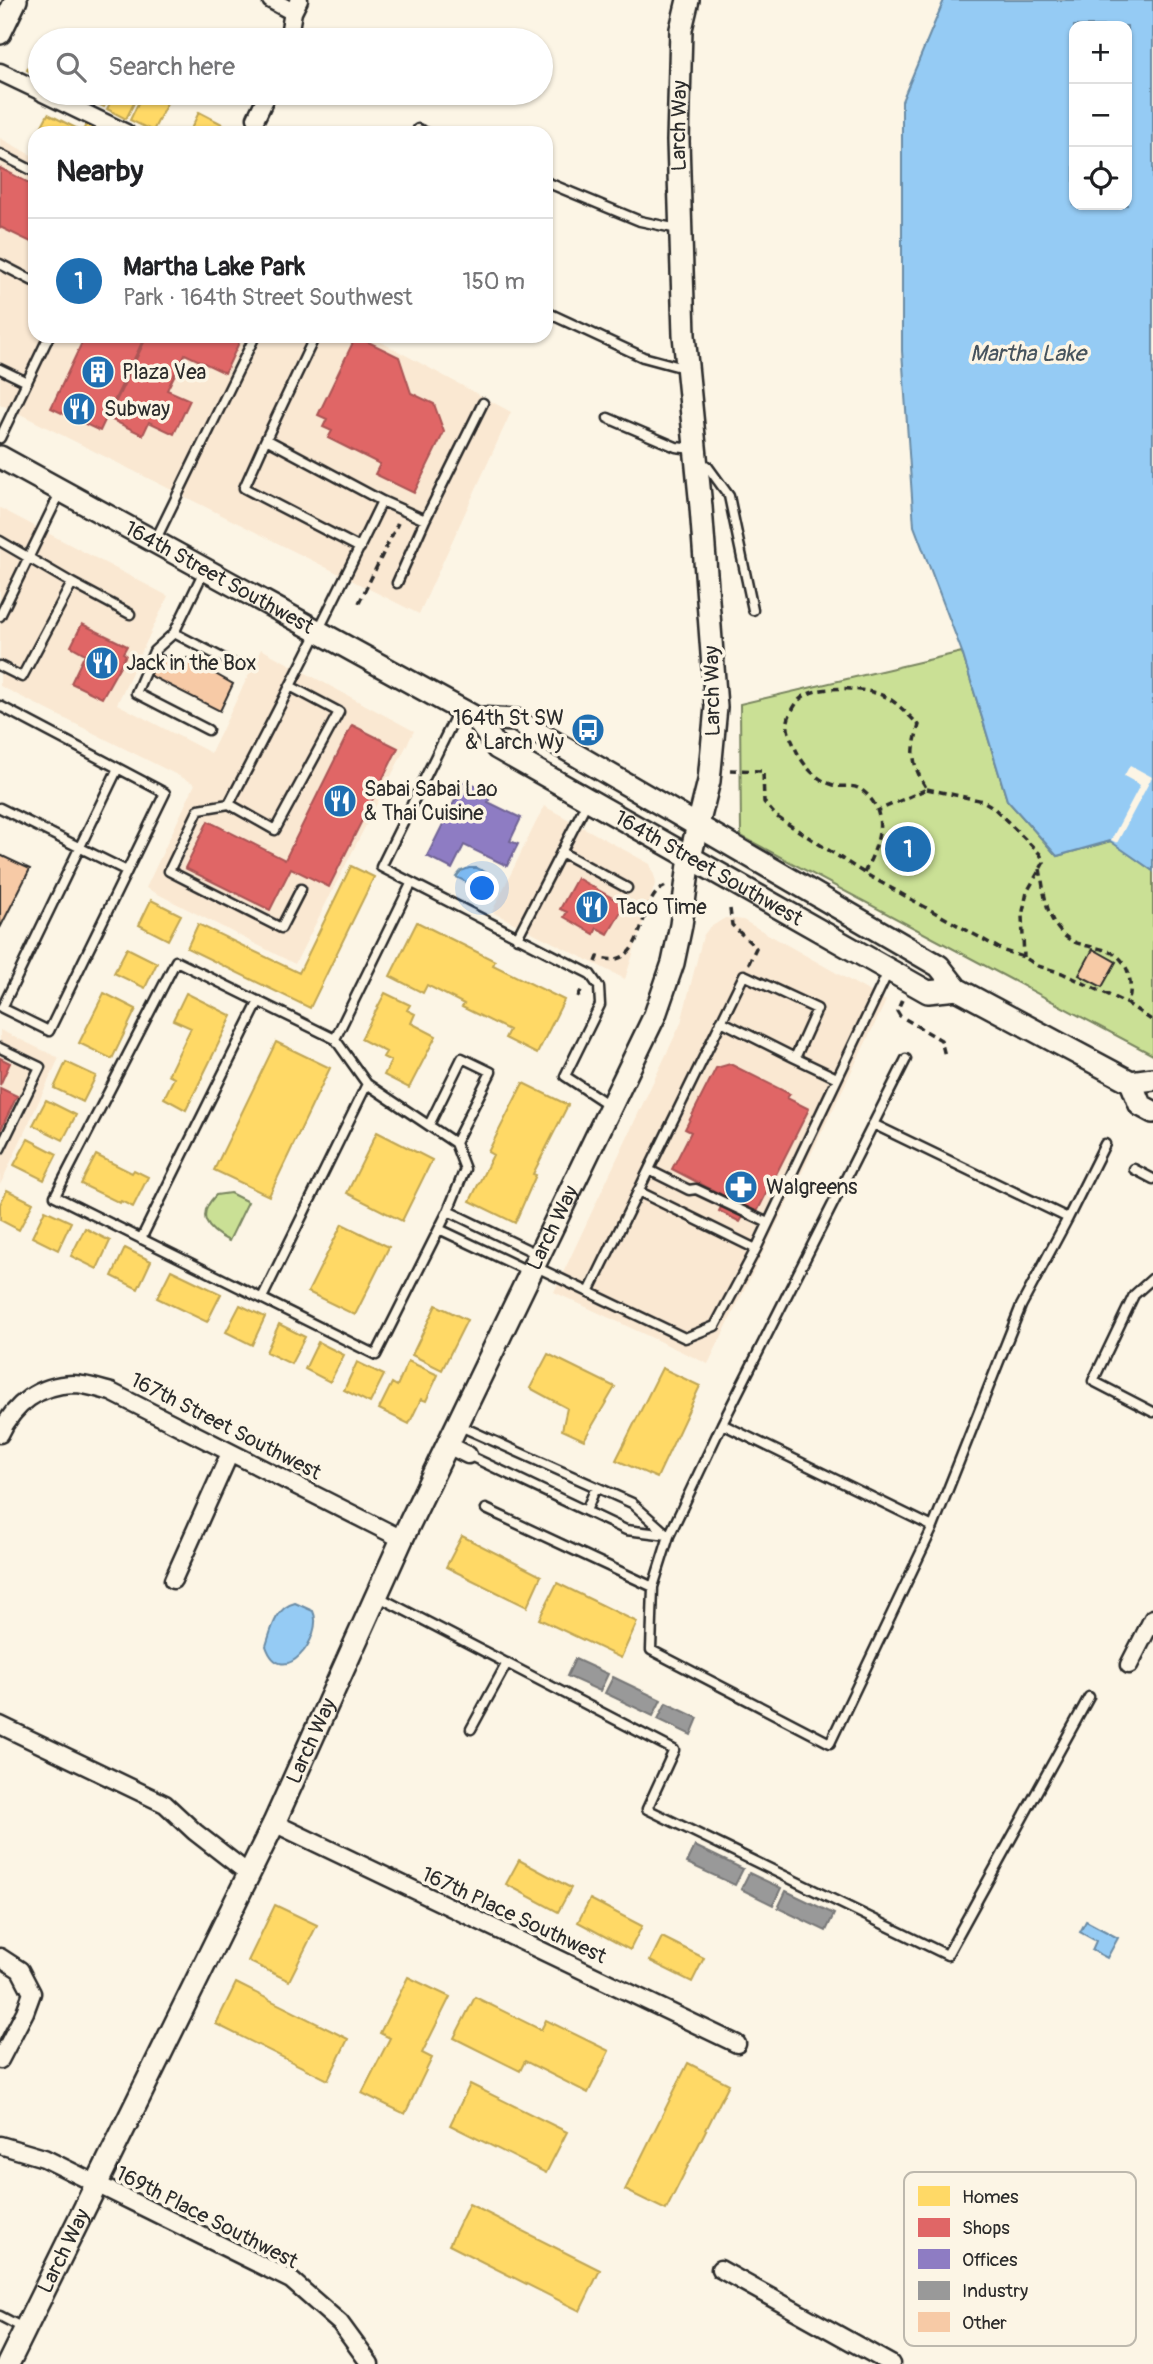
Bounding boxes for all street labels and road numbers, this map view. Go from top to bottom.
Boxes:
street label: Larch Way [665,80,694,172]
street label: 164th Street Southwest [120,515,319,641]
street label: Larch Way [698,645,727,737]
street label: 164th Street Southwest [610,804,808,933]
street label: Larch Way [521,1181,585,1275]
street label: 167th Street Southwest [126,1367,326,1486]
street label: Larch Way [281,1694,342,1788]
street label: 167th Place Southwest [417,1861,611,1970]
street label: 169th Place Southwest [111,2160,303,2275]
street label: Larch Way [32,2204,96,2298]

